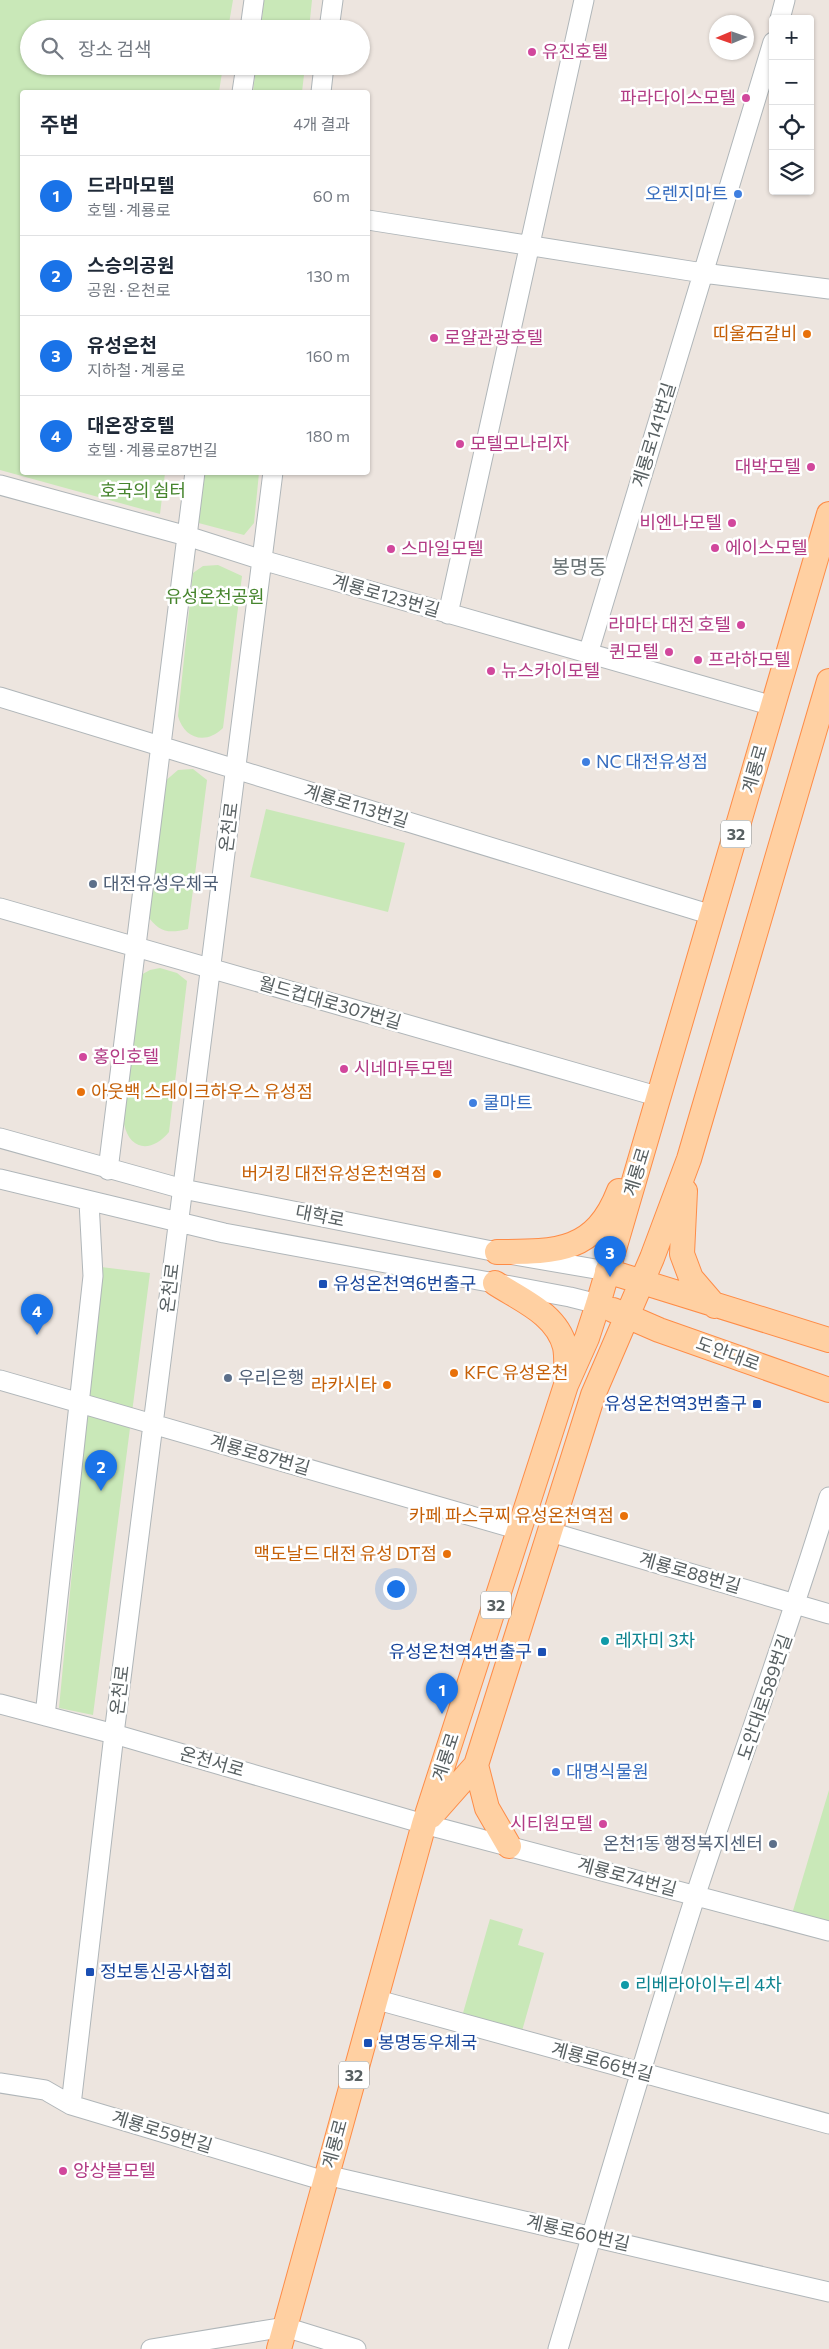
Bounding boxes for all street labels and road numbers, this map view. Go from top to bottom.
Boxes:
street label: 계룡로141번길 [627,380,679,490]
street label: 계룡로123번길 [330,569,443,621]
street label: 계룡로 [737,742,771,796]
street label: 계룡로113번길 [301,779,411,831]
street label: 온천로 [214,801,242,853]
road number: 32 [721,821,751,848]
street label: 월드컵대로307번길 [256,971,404,1033]
street label: 계룡로 [618,1145,654,1199]
street label: 대학로 [294,1199,347,1231]
street label: 온천로 [155,1262,183,1314]
street label: 도안대로 [693,1331,763,1375]
street label: 계룡로87번길 [208,1429,313,1479]
street label: 계룡로88번길 [637,1547,744,1597]
road number: 32 [481,1592,511,1618]
street label: 도안대로589번길 [732,1631,796,1762]
street label: 온천로 [105,1664,133,1716]
street label: 계룡로 [427,1730,463,1784]
street label: 온천서로 [177,1741,247,1781]
street label: 계룡로74번길 [575,1852,679,1900]
street label: 계룡로66번길 [549,2037,656,2085]
road number: 32 [339,2062,369,2088]
street label: 계룡로59번길 [109,2105,215,2157]
street label: 계룡로 [317,2117,351,2171]
street label: 계룡로60번길 [524,2209,632,2255]

